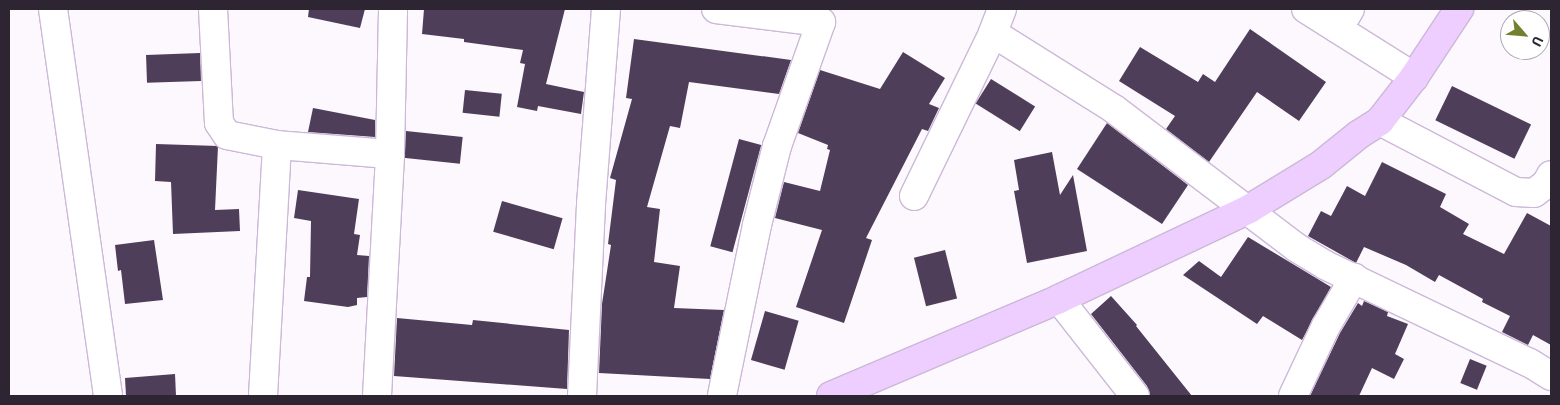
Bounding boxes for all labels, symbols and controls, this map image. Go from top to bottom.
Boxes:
north arrow [1500,10,1550,60]
text: U [1528,34,1547,49]

